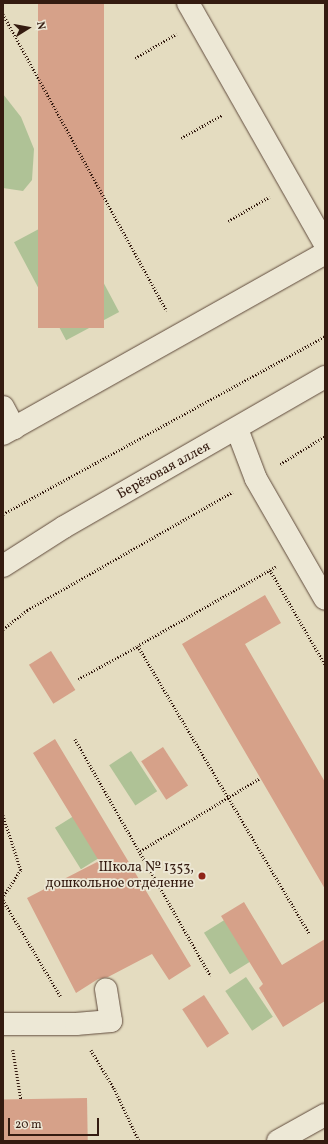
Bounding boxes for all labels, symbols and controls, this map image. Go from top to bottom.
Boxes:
north arrow [8,8,48,48]
text: N [32,20,48,31]
street label: Берёзовая аллея [115,438,213,504]
place label: Школа № 1353, дошкольное отделение [46,860,194,892]
marker: Школа № 1353, дошкольное отделение [197,871,207,881]
scale bar [10,1110,101,1136]
text: 20 m [15,1117,42,1133]

